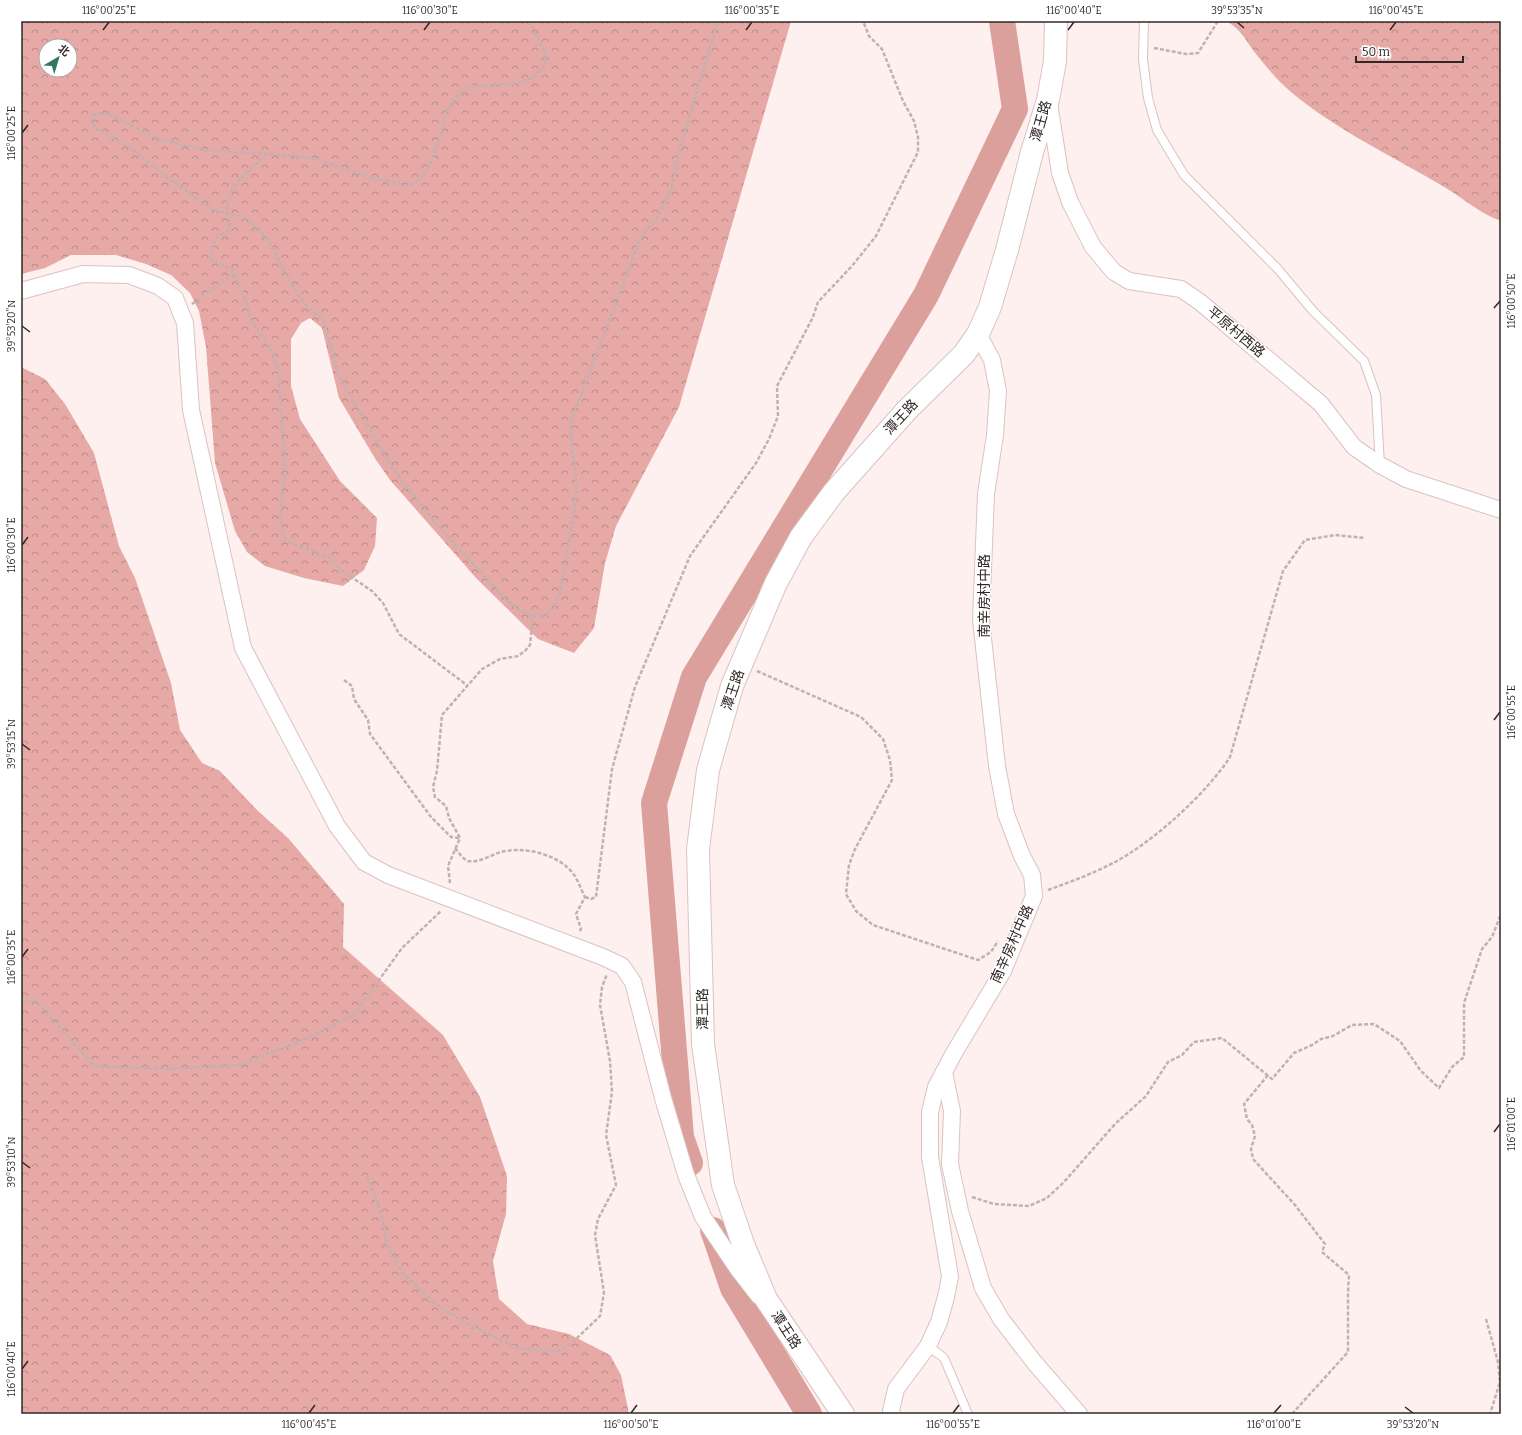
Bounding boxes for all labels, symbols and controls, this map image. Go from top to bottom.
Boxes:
text: 116°00'25"E [82,5,136,17]
text: 116°00'30"E [402,5,458,17]
text: 116°00'35"E [725,5,779,17]
text: 116°00'40"E [1046,5,1102,17]
text: 39°53'35"N [1211,5,1263,17]
text: 116°00'45"E [1369,5,1423,17]
north arrow [38,38,78,78]
scale bar [1356,38,1463,64]
text: 北 [56,42,72,59]
text: 50 m [1362,45,1391,59]
street label: 潭王路 [1027,98,1055,144]
text: 116°00'25"E [6,106,18,160]
text: 116°00'50"E [1506,273,1518,329]
text: 39°53'20"N [6,300,18,352]
street label: 平原村西路 [1204,303,1268,361]
street label: 潭王路 [880,396,922,438]
text: 116°00'30"E [6,517,18,573]
street label: 南辛房村中路 [976,554,993,638]
street label: 潭王路 [718,667,748,713]
text: 116°00'55"E [1506,685,1518,739]
text: 39°53'15"N [6,719,18,769]
street label: 南辛房村中路 [987,902,1037,986]
text: 116°00'35"E [6,930,18,984]
street label: 潭王路 [694,988,712,1030]
text: 116°01'00"E [1506,1097,1518,1151]
text: 39°53'10"N [6,1136,18,1188]
street label: 潭王路 [767,1308,805,1352]
text: 116°00'40"E [6,1341,18,1397]
text: 116°00'45"E [282,1419,336,1431]
text: 116°00'50"E [603,1419,659,1431]
text: 116°00'55"E [926,1419,980,1431]
text: 116°01'00"E [1247,1419,1301,1431]
text: 39°53'20"N [1387,1419,1439,1431]

